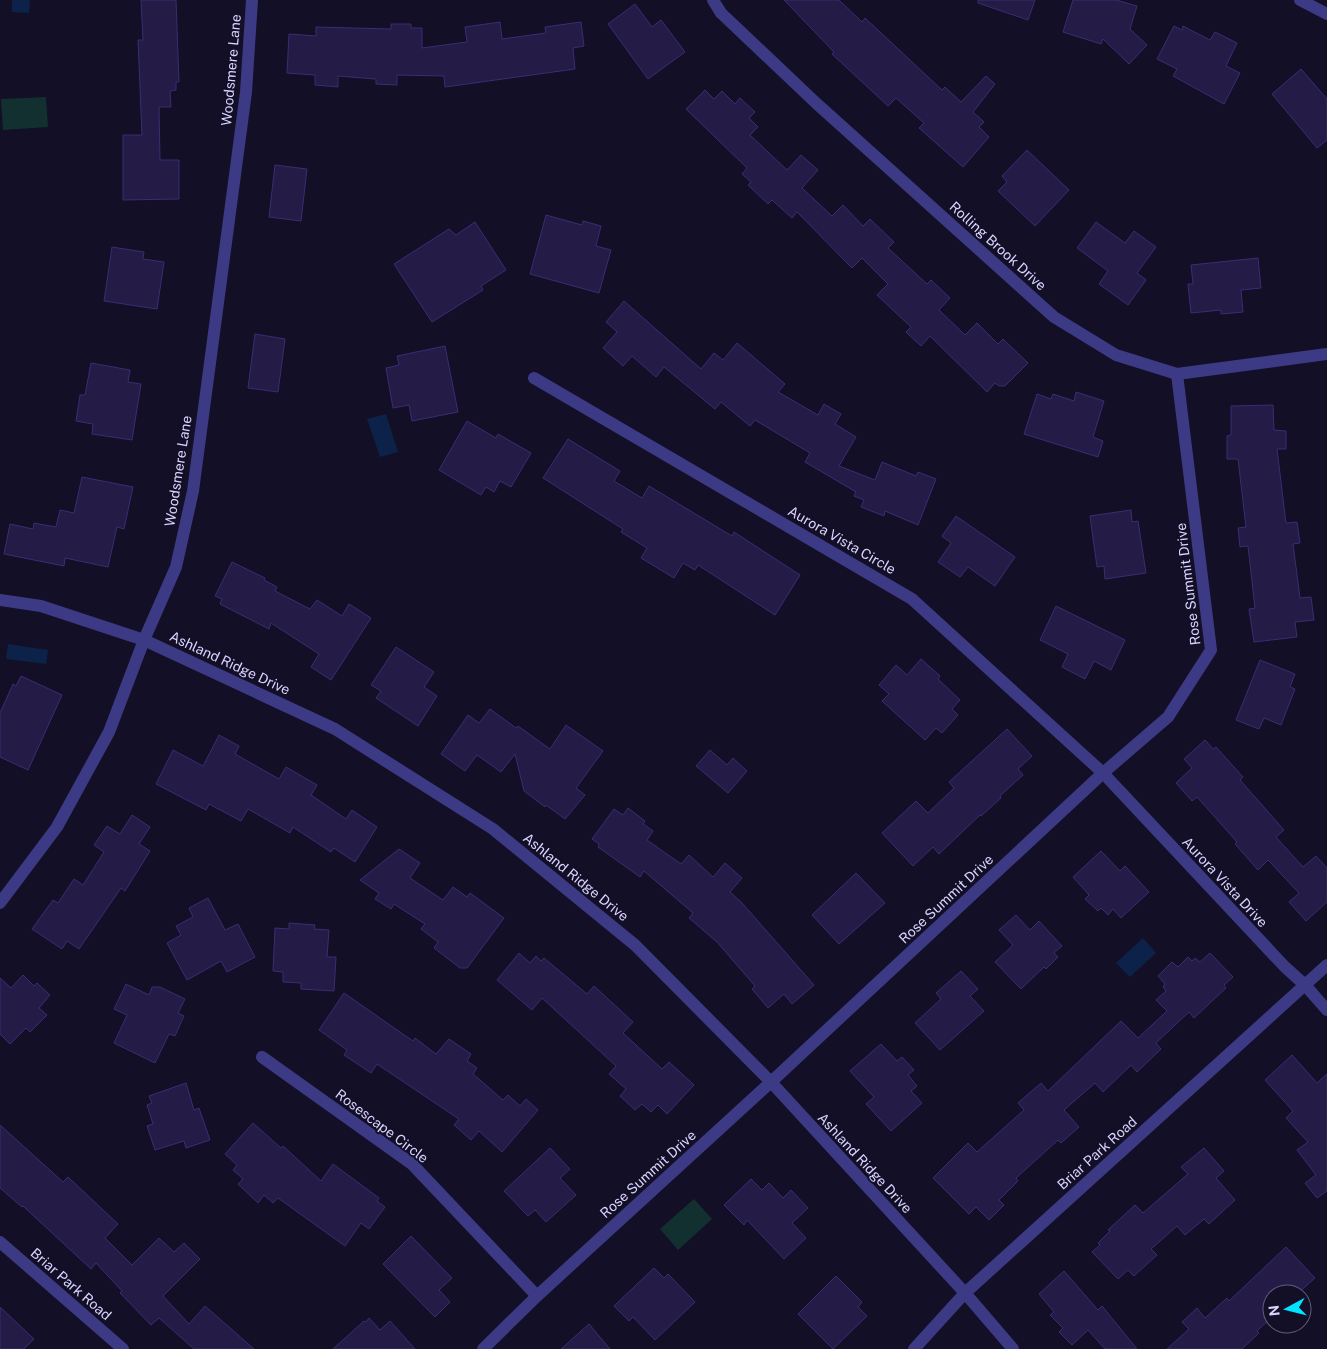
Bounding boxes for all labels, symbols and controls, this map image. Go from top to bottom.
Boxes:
street label: Woodsmere Lane [218,13,244,127]
street label: Rolling Brook Drive [946,198,1050,294]
street label: Woodsmere Lane [161,414,195,528]
street label: Aurora Vista Circle [785,503,899,577]
street label: Rose Summit Drive [1173,522,1203,646]
street label: Ashland Ridge Drive [167,628,293,698]
street label: Ashland Ridge Drive [520,830,632,924]
street label: Aurora Vista Drive [1179,834,1271,930]
street label: Rose Summit Drive [896,851,997,947]
street label: Rosescape Circle [332,1086,432,1166]
street label: Ashland Ridge Drive [814,1110,916,1216]
street label: Briar Park Road [1054,1113,1140,1193]
street label: Rose Summit Drive [597,1127,699,1221]
street label: Briar Park Road [28,1245,114,1323]
north arrow [1262,1284,1312,1334]
text: N [1265,1304,1283,1317]

